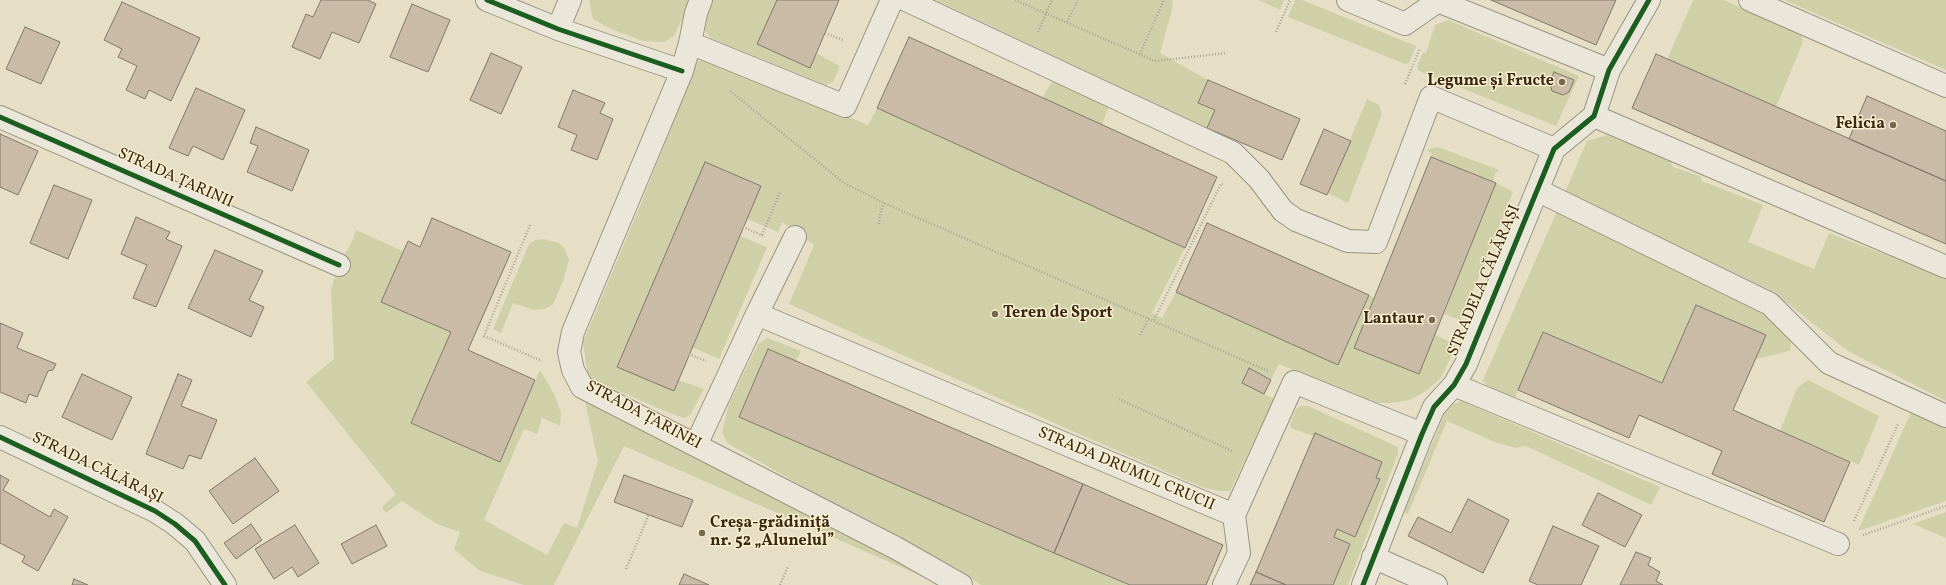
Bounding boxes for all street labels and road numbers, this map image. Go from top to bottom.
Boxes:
street label: STRADA ȚARINII [114,145,236,213]
street label: STRADELA CĂLĂRAȘI [1444,203,1526,359]
street label: STRADA ȚARINEI [582,377,704,455]
street label: STRADA DRUMUL CRUCII [1035,424,1217,516]
street label: STRADA CĂLĂRAȘI [28,429,166,509]

